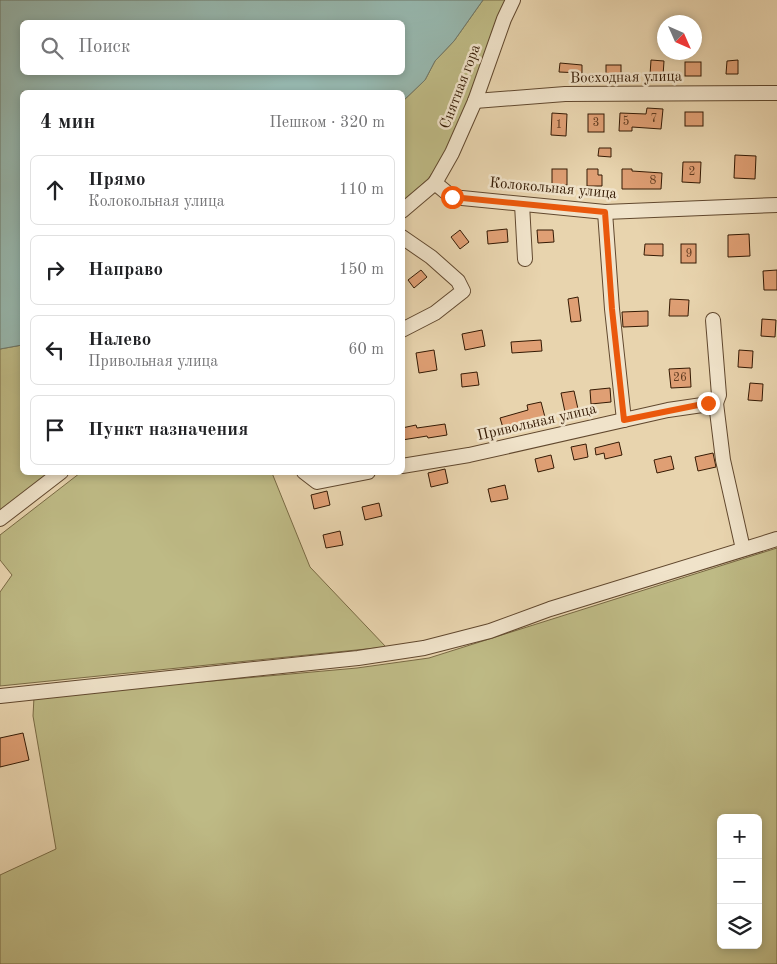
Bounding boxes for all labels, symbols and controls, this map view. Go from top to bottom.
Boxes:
north arrow [657,15,702,60]
search box [20,20,405,75]
icon: search [38,34,66,62]
text: Поиск [78,38,130,57]
street label: Снятная гора [438,42,484,131]
street label: Восходная улица [570,70,683,86]
text: 4 мин [40,112,95,133]
house number: 7 [651,113,657,125]
text: Пешком · 320 m [269,115,385,131]
house number: 5 [623,115,630,128]
house number: 3 [593,117,599,129]
house number: 1 [556,119,562,131]
house number: 2 [689,166,695,178]
text: Прямо [88,171,146,190]
house number: 8 [650,175,657,187]
icon: ahead [41,176,69,204]
street label: Колокольная улица [489,176,618,202]
text: 110 m [339,182,384,198]
route start [441,186,464,209]
text: Колокольная улица [88,194,225,210]
house number: 9 [686,248,692,260]
icon: right [41,256,69,284]
text: Направо [88,261,163,280]
text: 150 m [339,262,384,278]
text: Налево [88,331,151,350]
icon: left [41,336,69,364]
text: 60 m [348,342,384,358]
text: Привольная улица [88,354,218,370]
house number: 26 [673,372,687,384]
route end [697,392,720,415]
street label: Привольная улица [476,402,599,444]
icon: arrive [41,416,69,444]
text: Пункт назначения [88,421,248,440]
map controls [717,814,762,949]
button: + [717,814,762,859]
button: − [717,859,762,904]
button: layers [717,904,762,949]

